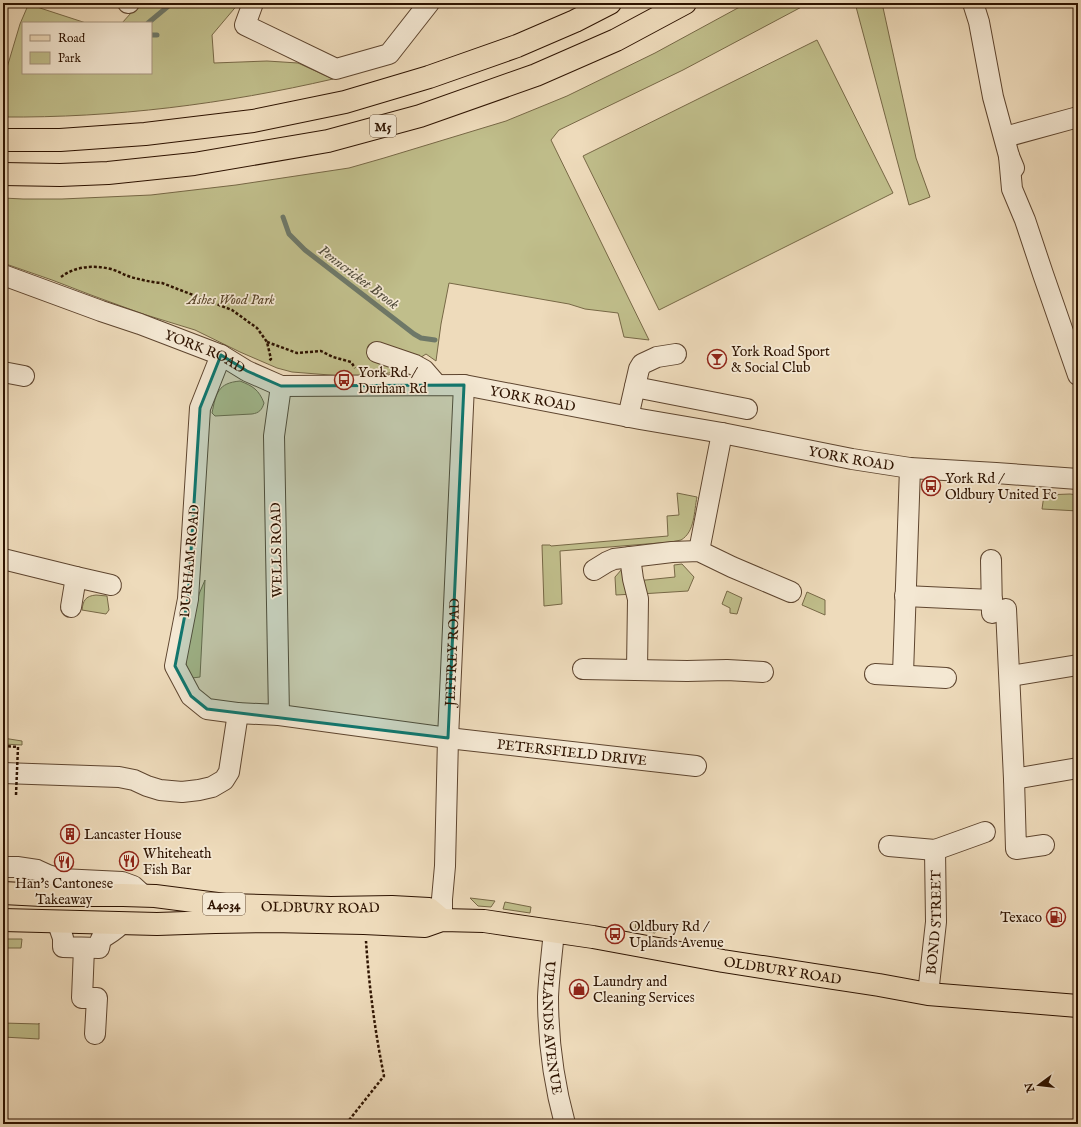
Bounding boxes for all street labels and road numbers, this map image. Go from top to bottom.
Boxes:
road number: M5 [370,115,396,137]
street label: YORK ROAD [162,326,248,378]
street label: YORK ROAD [488,382,577,416]
street label: YORK ROAD [806,442,895,475]
street label: WELLS ROAD [267,502,287,598]
street label: DURHAM ROAD [176,504,204,618]
street label: JEFFREY ROAD [441,598,464,709]
street label: PETERSFIELD DRIVE [496,736,648,770]
street label: BOND STREET [922,869,946,976]
road number: A4034 [203,893,245,915]
street label: OLDBURY ROAD [261,898,380,918]
street label: OLDBURY ROAD [722,953,843,989]
street label: UPLANDS AVENUE [538,960,566,1096]

